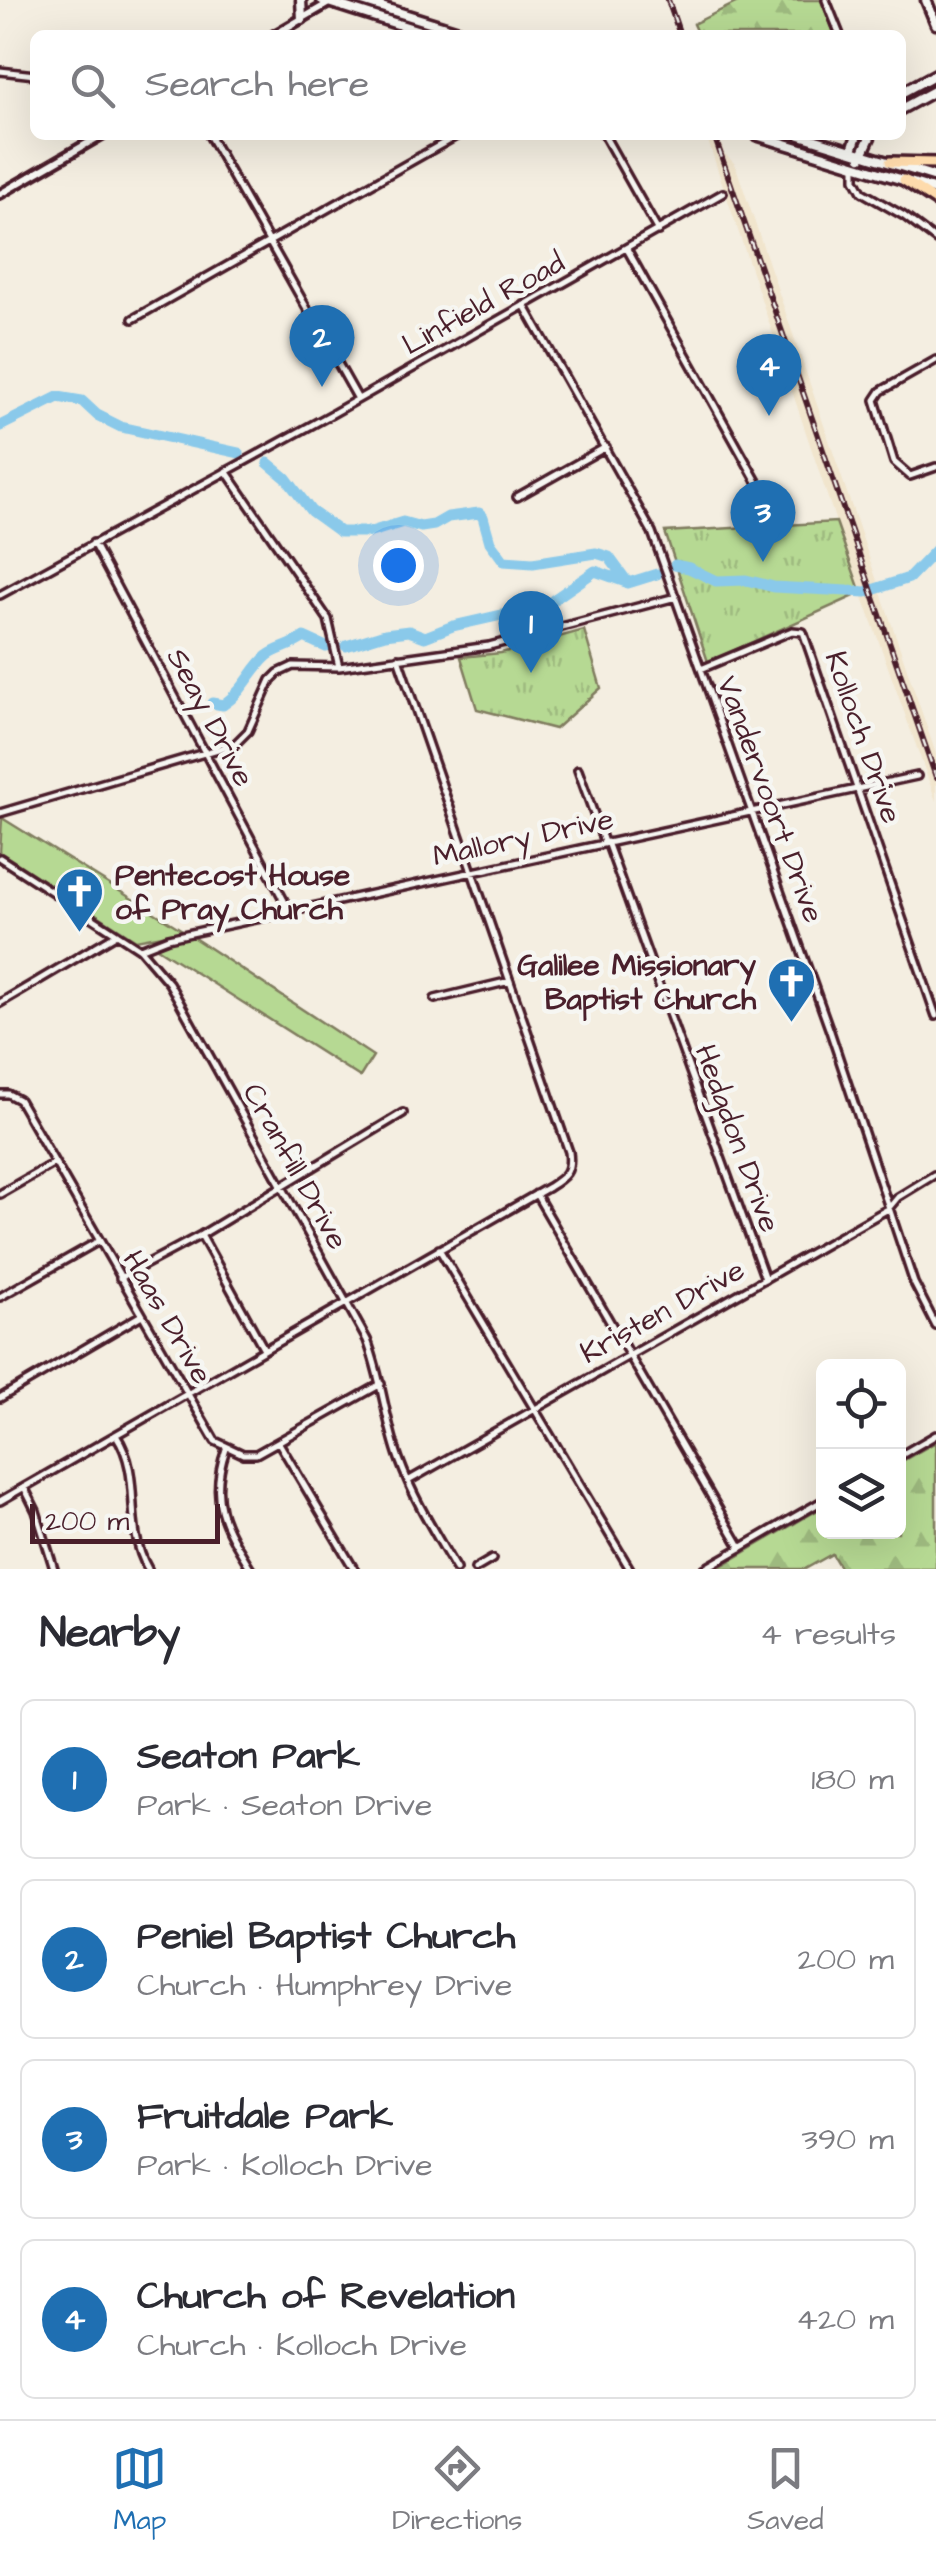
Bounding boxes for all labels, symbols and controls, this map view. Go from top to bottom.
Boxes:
search box [30,30,906,140]
icon: search [65,58,120,113]
text: Search here [145,59,369,111]
street label: Linfield Road [395,242,572,366]
pin: 2 [290,304,354,387]
pin: 4 [736,334,802,416]
pin: 3 [730,480,796,562]
your location [373,540,424,591]
pin: 1 [498,590,564,673]
street label: Seay Drive [155,641,264,795]
street label: Kolloch Drive [814,646,912,829]
street label: Vandervoort Drive [706,670,834,928]
street label: Mallory Drive [429,798,618,879]
place label: Pentecost House of Pray Church [115,855,350,933]
church icon: Pentecost House of Pray Church [54,866,106,934]
place label: Galilee Missionary Baptist Church [517,945,757,1022]
church icon: Galilee Missionary Baptist Church [765,956,817,1024]
street label: Hedgdon Drive [683,1039,790,1238]
street label: Cranfill Drive [232,1076,358,1257]
street label: Haas Drive [112,1243,222,1392]
street label: Kristen Drive [573,1249,752,1374]
map controls [816,1359,906,1539]
button: locate [816,1359,906,1449]
button: layers [816,1449,906,1539]
scale bar [30,1499,220,1544]
text: 200 m [45,1502,129,1541]
text: Nearby [40,1605,180,1663]
text: 4 results [760,1612,896,1657]
text: Seaton Park [137,1731,360,1783]
text: 1 [72,1757,77,1802]
text: 180 m [811,1757,894,1802]
text: Park · Seaton Drive [137,1783,432,1828]
text: Peniel Baptist Church [137,1911,515,1963]
text: 2 [65,1937,84,1982]
text: 200 m [798,1937,894,1982]
text: Church · Humphrey Drive [137,1963,512,2008]
text: Fruitdale Park [137,2091,393,2143]
text: 3 [66,2117,83,2162]
text: 390 m [802,2117,894,2162]
text: Park · Kolloch Drive [137,2143,433,2188]
text: Church of Revelation [137,2271,515,2323]
text: 4 [64,2297,85,2342]
text: 420 m [796,2297,894,2342]
text: Church · Kolloch Drive [137,2323,467,2368]
tab: Map [112,2441,167,2540]
tab: Directions [392,2441,522,2540]
tab: Saved [747,2441,824,2540]

